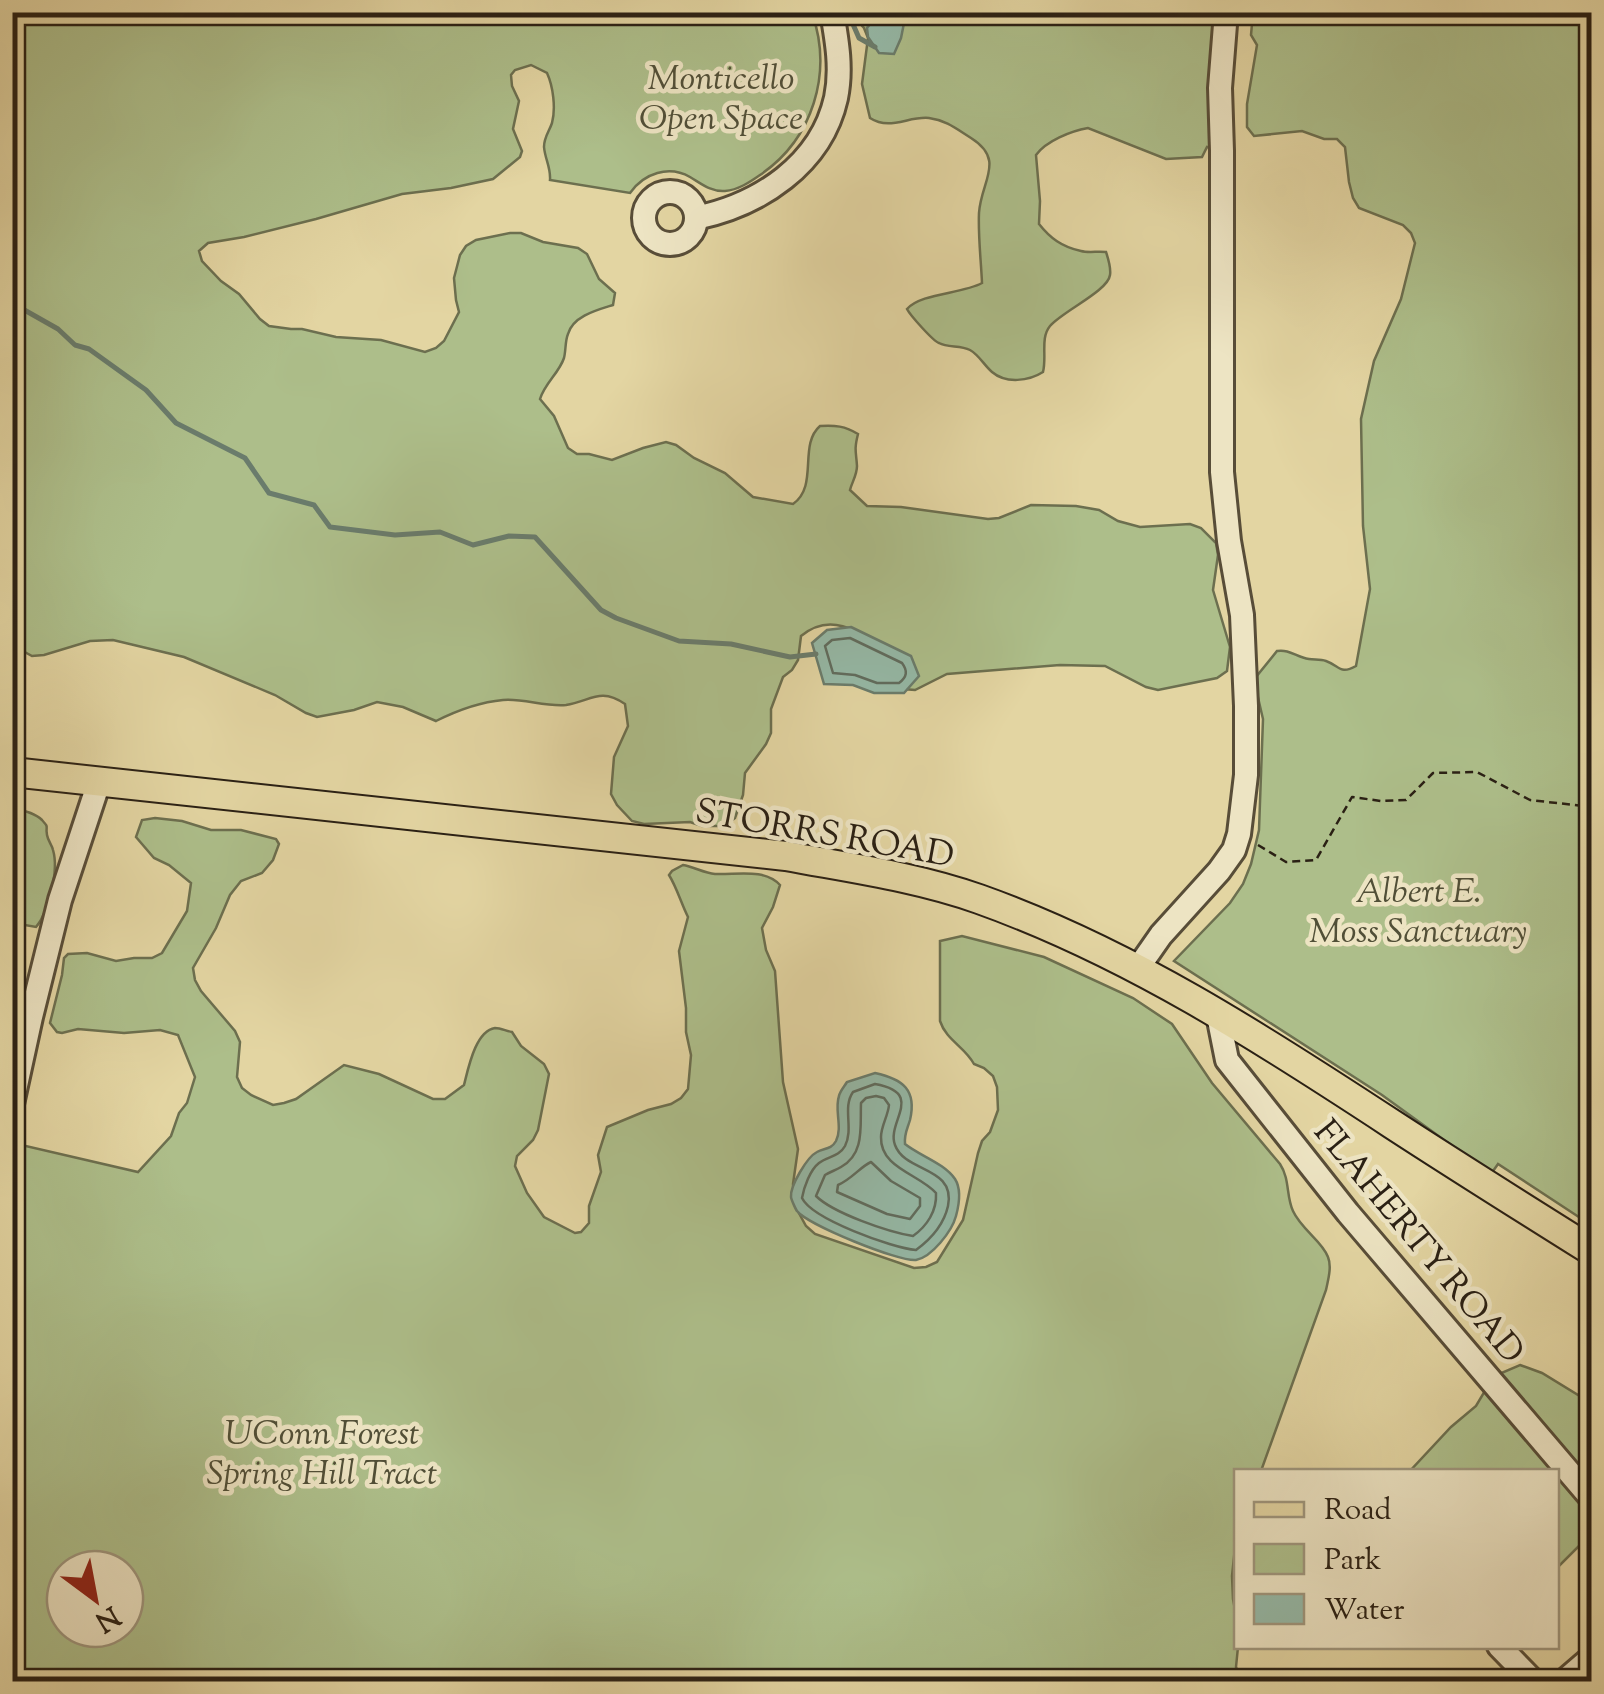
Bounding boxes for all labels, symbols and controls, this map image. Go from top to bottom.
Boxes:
park label: Monticello Open Space [639,55,803,146]
street label: STORRS ROAD [691,788,958,883]
park label: Albert E. Moss Sanctuary [1309,868,1527,959]
street label: FLAHERTY ROAD [1300,1110,1535,1377]
park label: UConn Forest Spring Hill Tract [207,1410,437,1501]
legend [1234,1469,1559,1649]
text: Road [1324,1490,1391,1533]
text: Park [1324,1540,1381,1583]
north arrow [45,1549,145,1649]
text: Water [1324,1590,1405,1633]
text: N [87,1595,127,1641]

